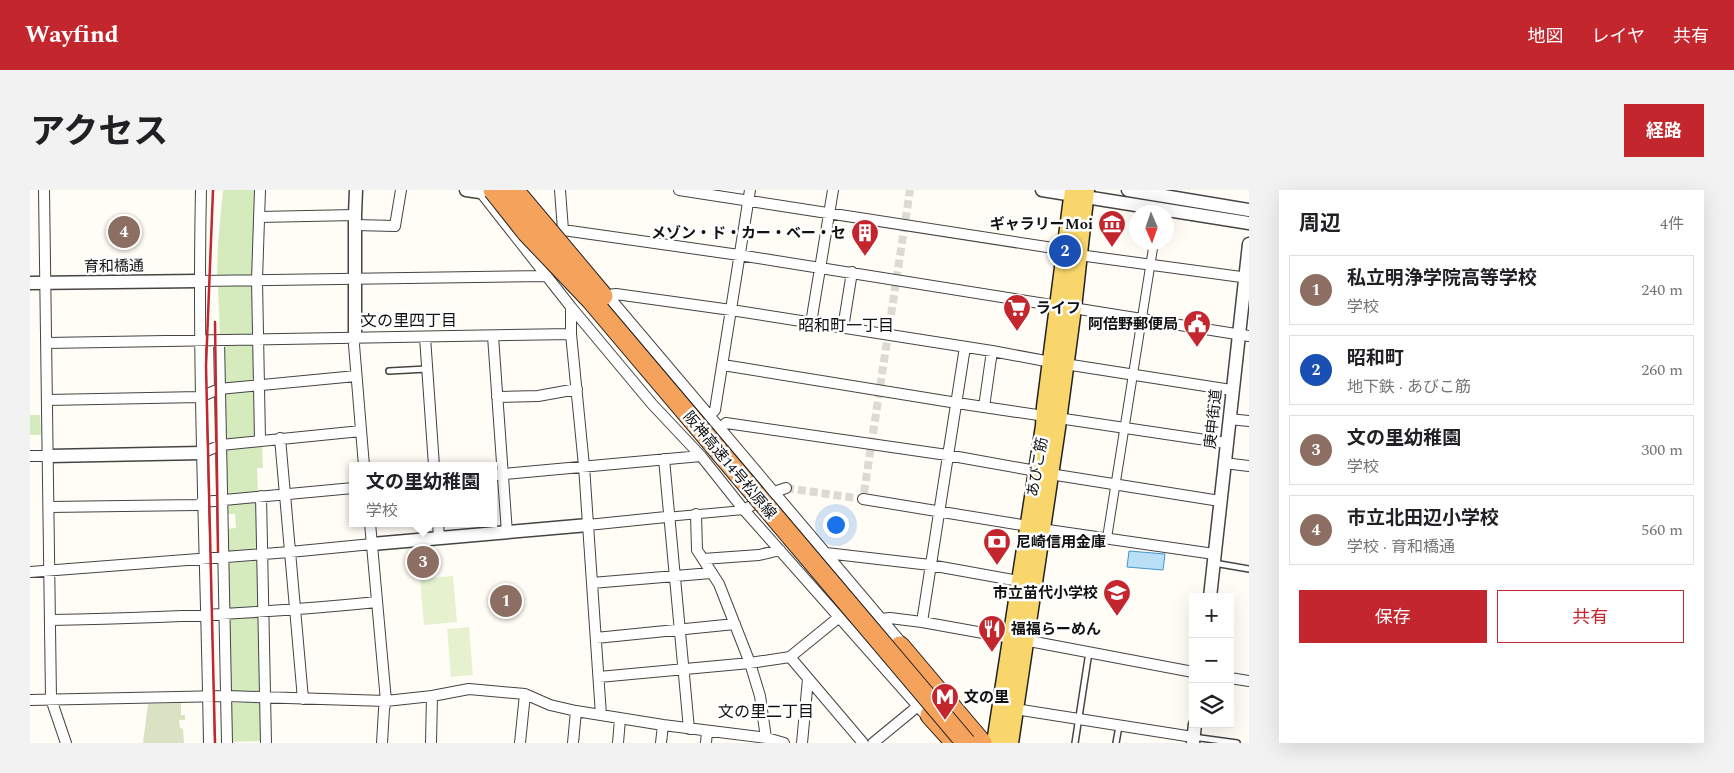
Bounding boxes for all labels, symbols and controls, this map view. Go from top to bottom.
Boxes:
text: Wayfind [25,17,119,53]
text: 地図 [1528,23,1564,50]
text: レイヤ [1592,23,1645,50]
text: 共有 [1673,23,1709,50]
button: 経路 [1624,104,1704,157]
text: アクセス [30,106,168,159]
north arrow [1129,205,1174,250]
text: 周辺 [1299,208,1341,240]
museum icon: ギャラリーMoi [1097,209,1127,248]
text: 4件 [1660,212,1684,236]
pin: 4 [108,213,140,251]
place label: ギャラリーMoi [990,213,1093,236]
building icon: メゾン・ド・カー・ベー・セ [850,218,880,257]
place label: メゾン・ド・カー・ベー・セ [651,222,846,245]
pin: 2 [1049,232,1081,270]
street label: 育和橋通 [84,254,144,279]
text: 私立明浄学院高等学校 [1347,264,1537,293]
text: 1 [1312,278,1320,302]
text: 240 m [1641,278,1683,302]
supermarket icon: ライフ [1002,293,1032,332]
text: 学校 [1347,295,1379,319]
place label: ライフ [1036,297,1081,320]
district label: 文の里四丁目 [361,309,457,333]
public building icon: 阿倍野郵便局 [1182,309,1212,348]
place label: 阿倍野郵便局 [1088,313,1178,336]
district label: 昭和町一丁目 [798,314,894,338]
text: 昭和町 [1347,344,1404,373]
text: 2 [1312,358,1320,382]
text: 260 m [1641,358,1683,382]
text: 地下鉄 · あびこ筋 [1347,375,1471,399]
street label: 庚申街道 [1199,388,1228,450]
street label: 阪神高速14号松原線 [677,406,782,524]
text: 文の里幼稚園 [1347,424,1461,453]
street label: あびこ筋 [1021,436,1054,499]
text: 3 [1312,438,1320,462]
text: 300 m [1641,438,1683,462]
text: 学校 [1347,455,1379,479]
popup [349,462,497,527]
text: 文の里幼稚園 [366,468,480,497]
text: 学校 [366,499,398,523]
text: 市立北田辺小学校 [1347,504,1499,533]
your location [823,512,849,538]
text: 4 [1312,518,1320,542]
text: 560 m [1641,518,1683,542]
bank icon: 尼崎信用金庫 [982,527,1012,566]
place label: 尼崎信用金庫 [1016,531,1106,554]
text: 学校 · 育和橋通 [1347,535,1455,559]
pin: 3 [407,543,439,581]
school or university icon: 市立苗代小学校 [1102,578,1132,617]
pin: 1 [490,582,522,620]
place label: 市立苗代小学校 [993,582,1098,605]
button: 保存 [1299,590,1487,643]
button: 共有 [1497,590,1684,643]
map controls [1189,593,1234,728]
button: + [1189,593,1234,638]
restaurant icon: 福福らーめん [977,614,1007,653]
place label: 福福らーめん [1010,618,1101,641]
button: − [1189,638,1234,683]
metro station icon: 文の里 [930,682,960,721]
button: layers [1189,683,1234,728]
place label: 文の里 [964,686,1009,709]
district label: 文の里二丁目 [718,700,814,724]

